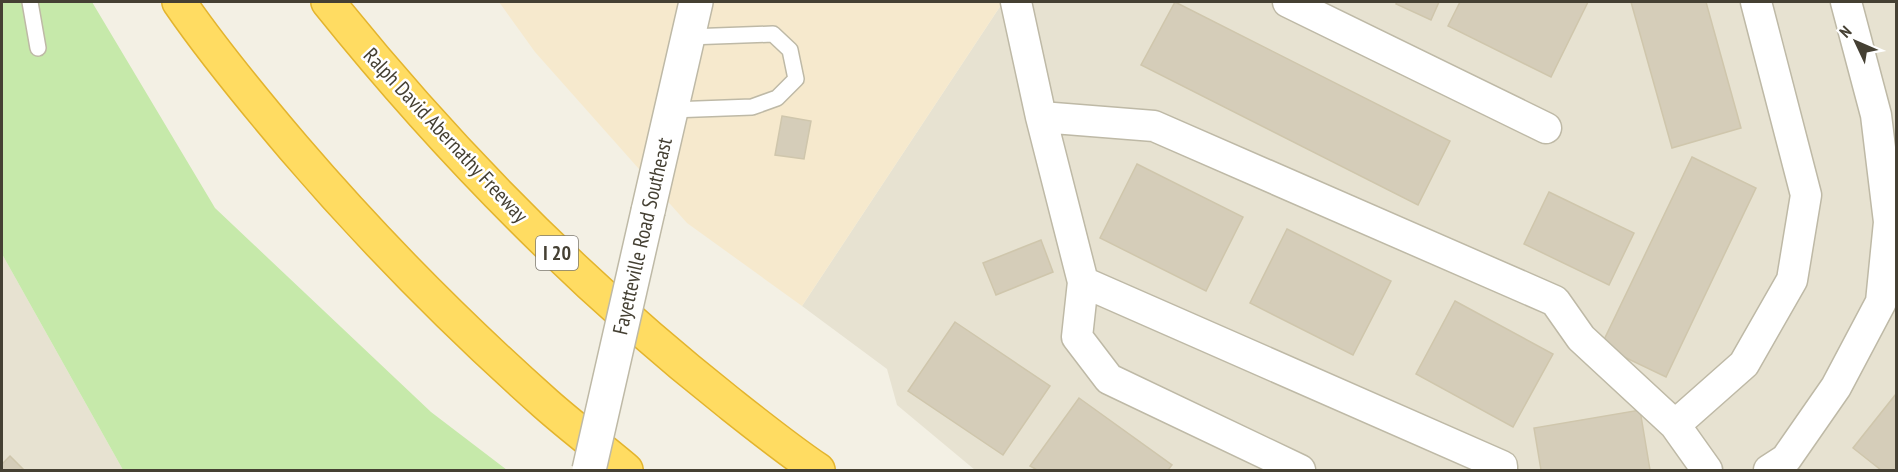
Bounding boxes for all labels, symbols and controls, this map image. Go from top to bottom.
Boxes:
north arrow [1826,12,1886,72]
text: N [1835,22,1855,42]
street label: Ralph David Abernathy Freeway [358,42,534,228]
street label: Fayetteville Road Southeast [606,135,678,337]
road number: I 20 [536,236,578,270]

